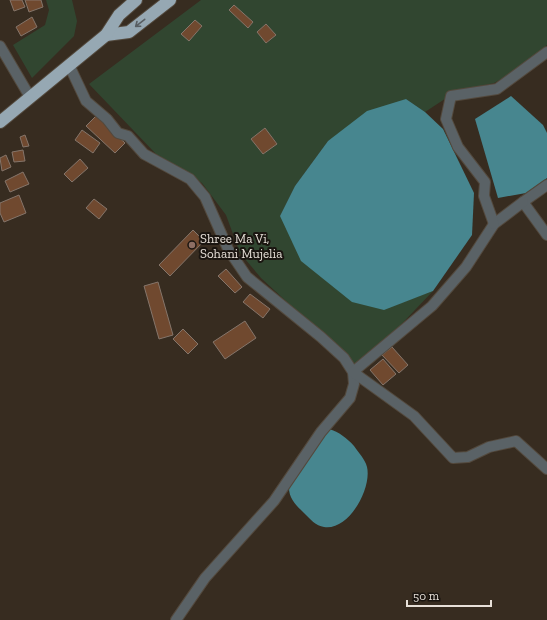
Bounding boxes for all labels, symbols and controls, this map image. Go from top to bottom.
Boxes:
one-way arrow [135,19,146,28]
place label: Shree Ma Vi, Sohani Mujelia [200,231,283,262]
marker: Shree Ma Vi, Sohani Mujelia [187,240,197,250]
scale bar [407,582,491,608]
text: 50 m [413,589,440,603]

